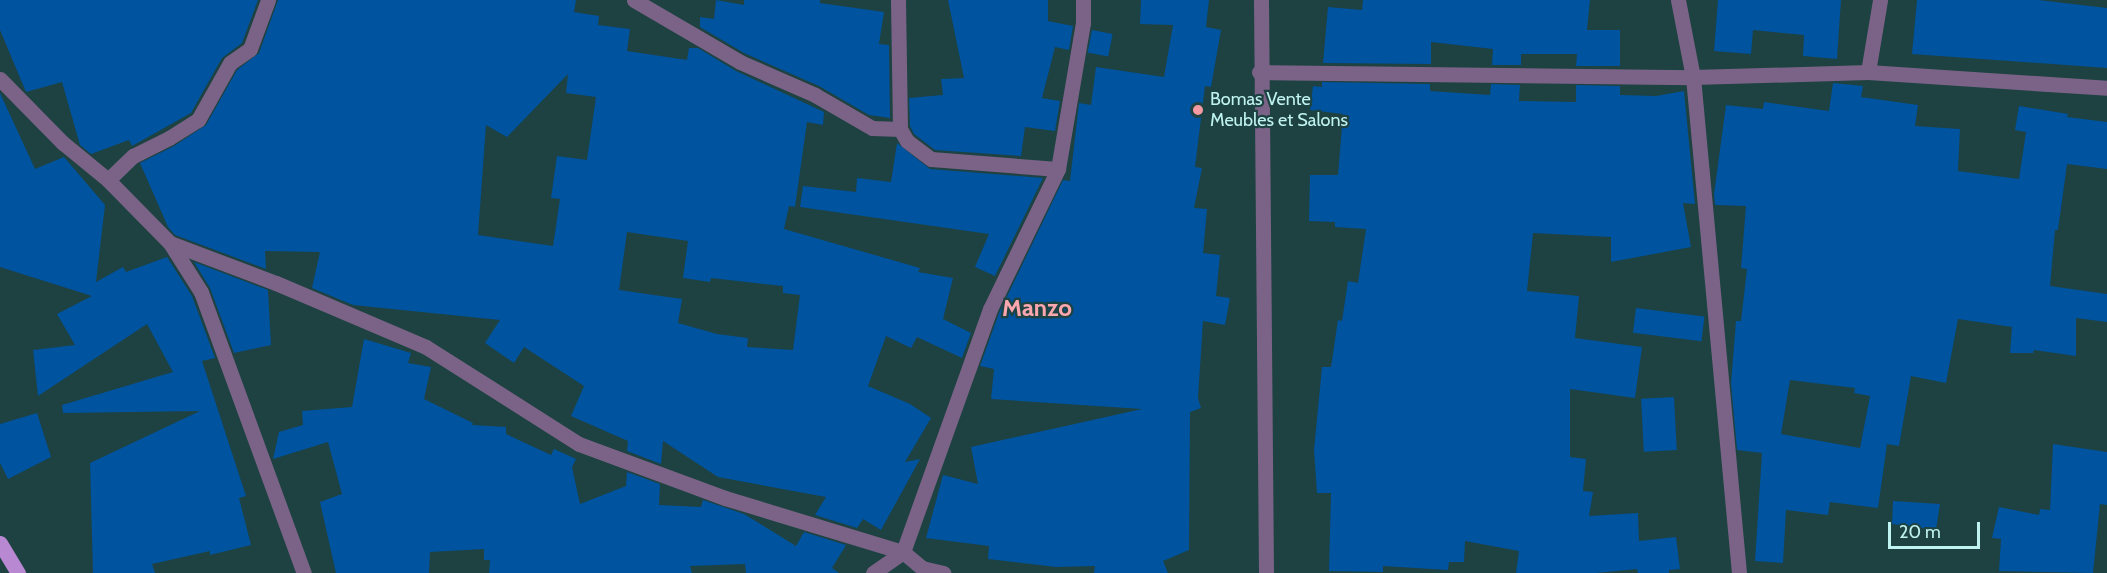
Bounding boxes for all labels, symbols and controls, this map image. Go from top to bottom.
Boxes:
place label: Bomas Vente Meubles et Salons [1210,89,1348,132]
marker: Bomas Vente Meubles et Salons [1191,103,1205,117]
district label: Manzo [1002,294,1072,322]
scale bar [1891,510,1982,548]
text: 20 m [1899,521,1941,543]

